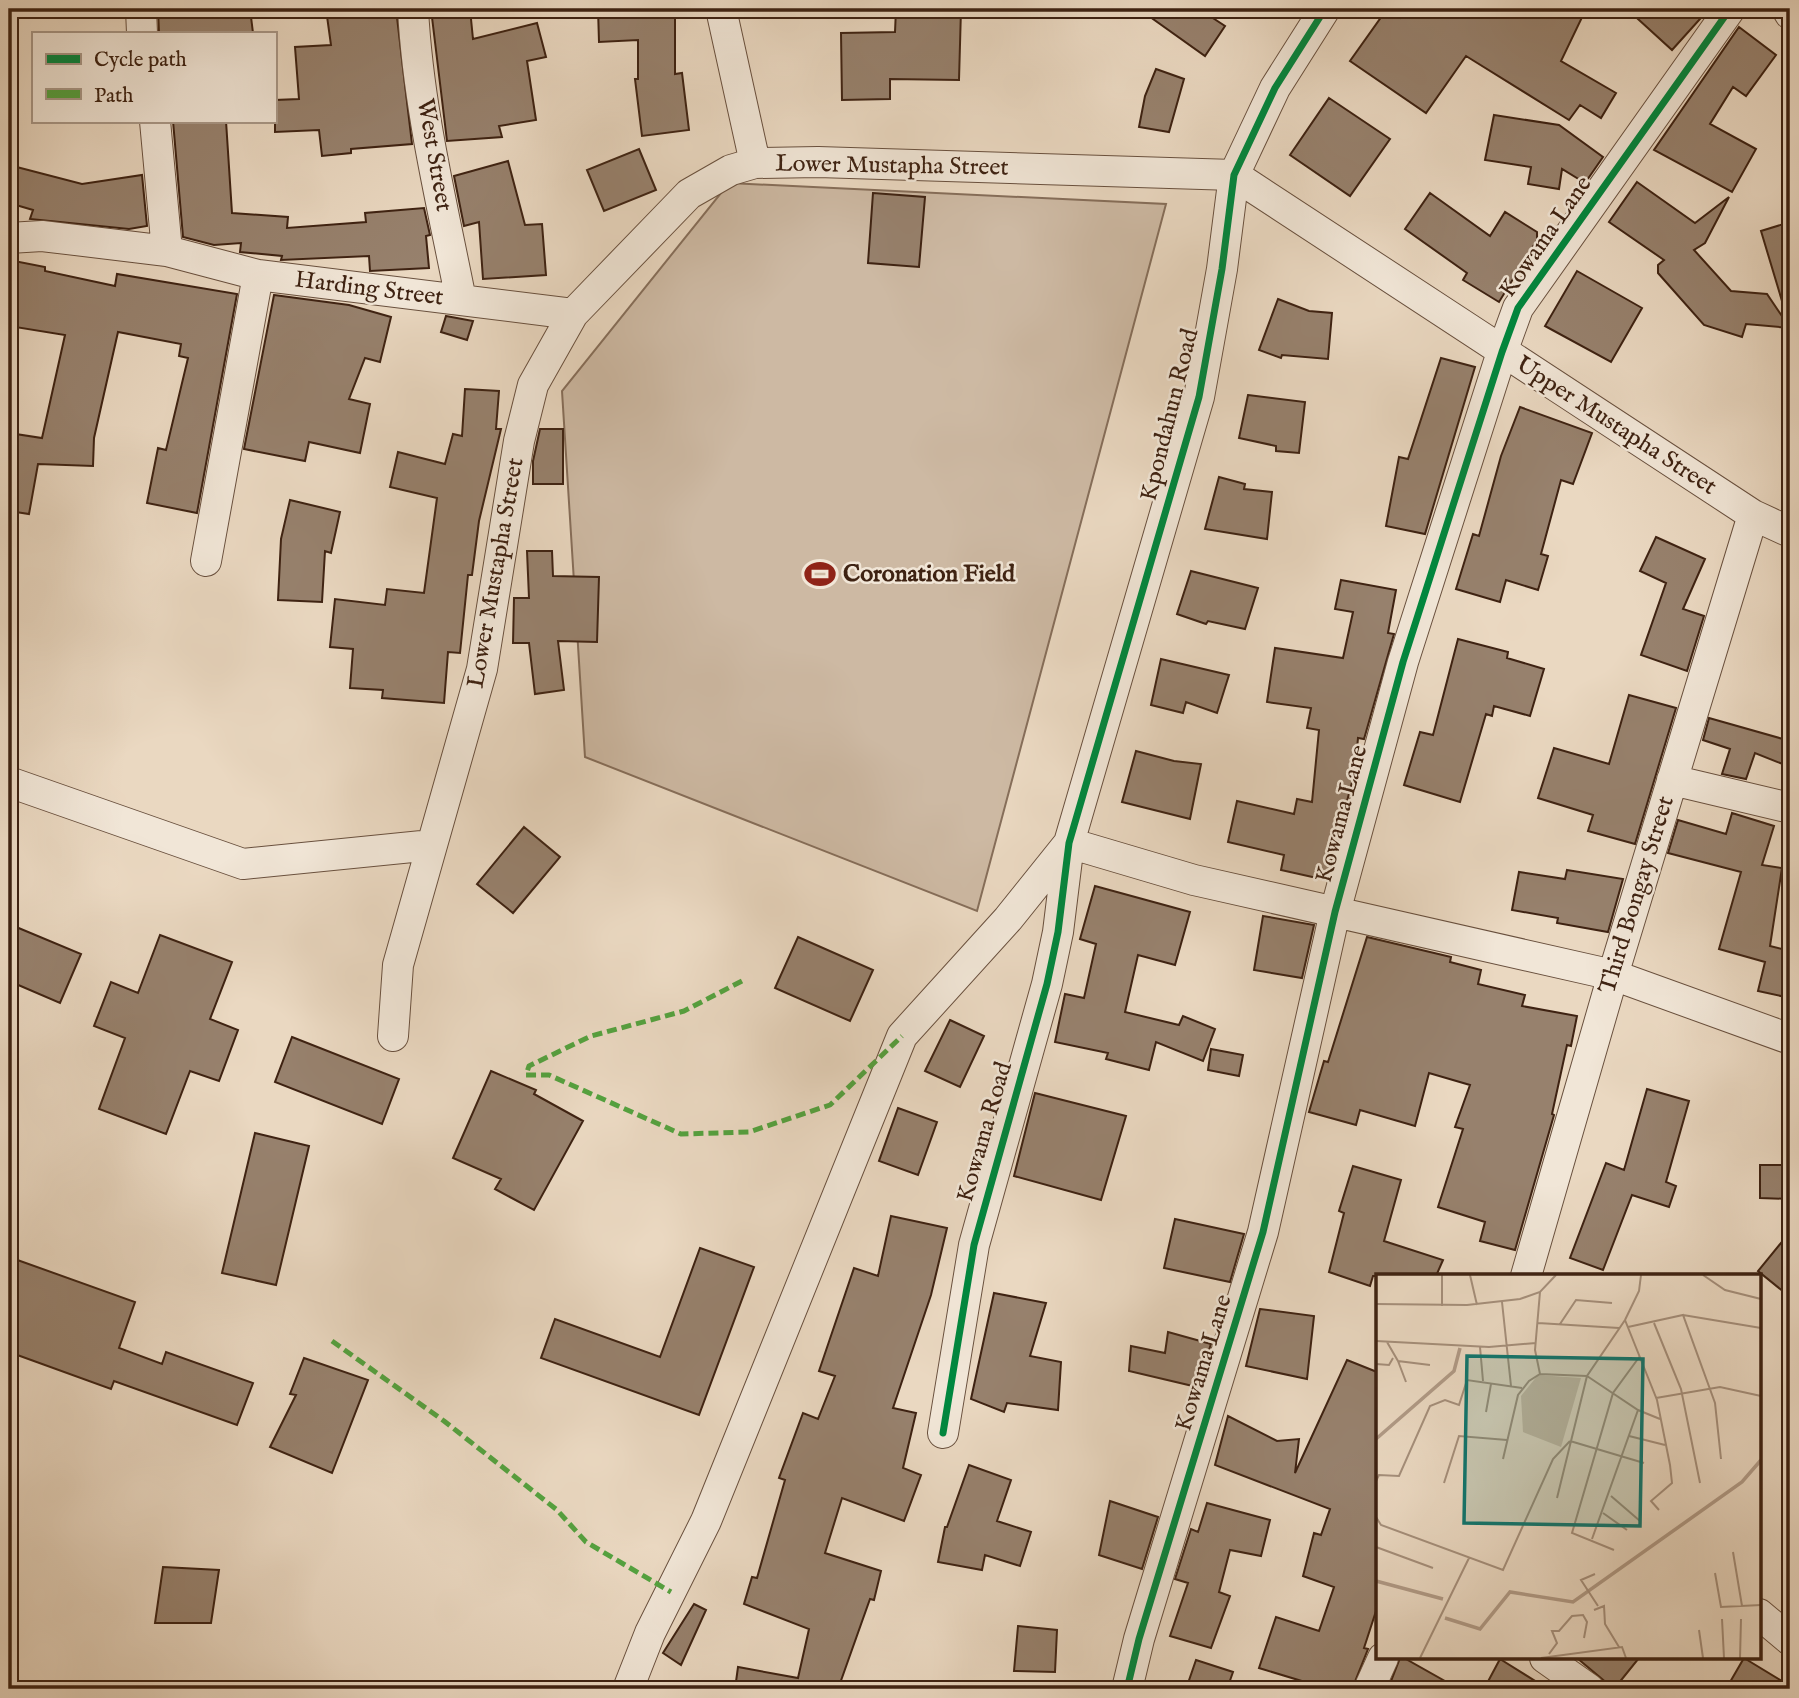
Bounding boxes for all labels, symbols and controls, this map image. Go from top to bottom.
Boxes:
legend [32,32,276,122]
text: Cycle path [94,47,187,74]
text: Path [94,83,133,110]
street label: West Street [409,96,459,214]
street label: Lower Mustapha Street [775,148,1009,184]
street label: Kowama Lane [1493,170,1599,304]
street label: Harding Street [293,264,445,314]
street label: Kpondahun Road [1134,325,1206,504]
street label: Upper Mustapha Street [1510,349,1722,503]
street label: Lower Mustapha Street [460,455,532,691]
sports icon: Coronation Field [803,557,837,591]
place label: Coronation Field [843,559,1016,590]
street label: Kowama Lane [1309,742,1375,886]
street label: Third Bongay Street [1592,792,1682,998]
street label: Kowama Road [950,1058,1020,1206]
inset map [1376,1274,1760,1660]
street label: Kowama Lane [1168,1291,1240,1435]

